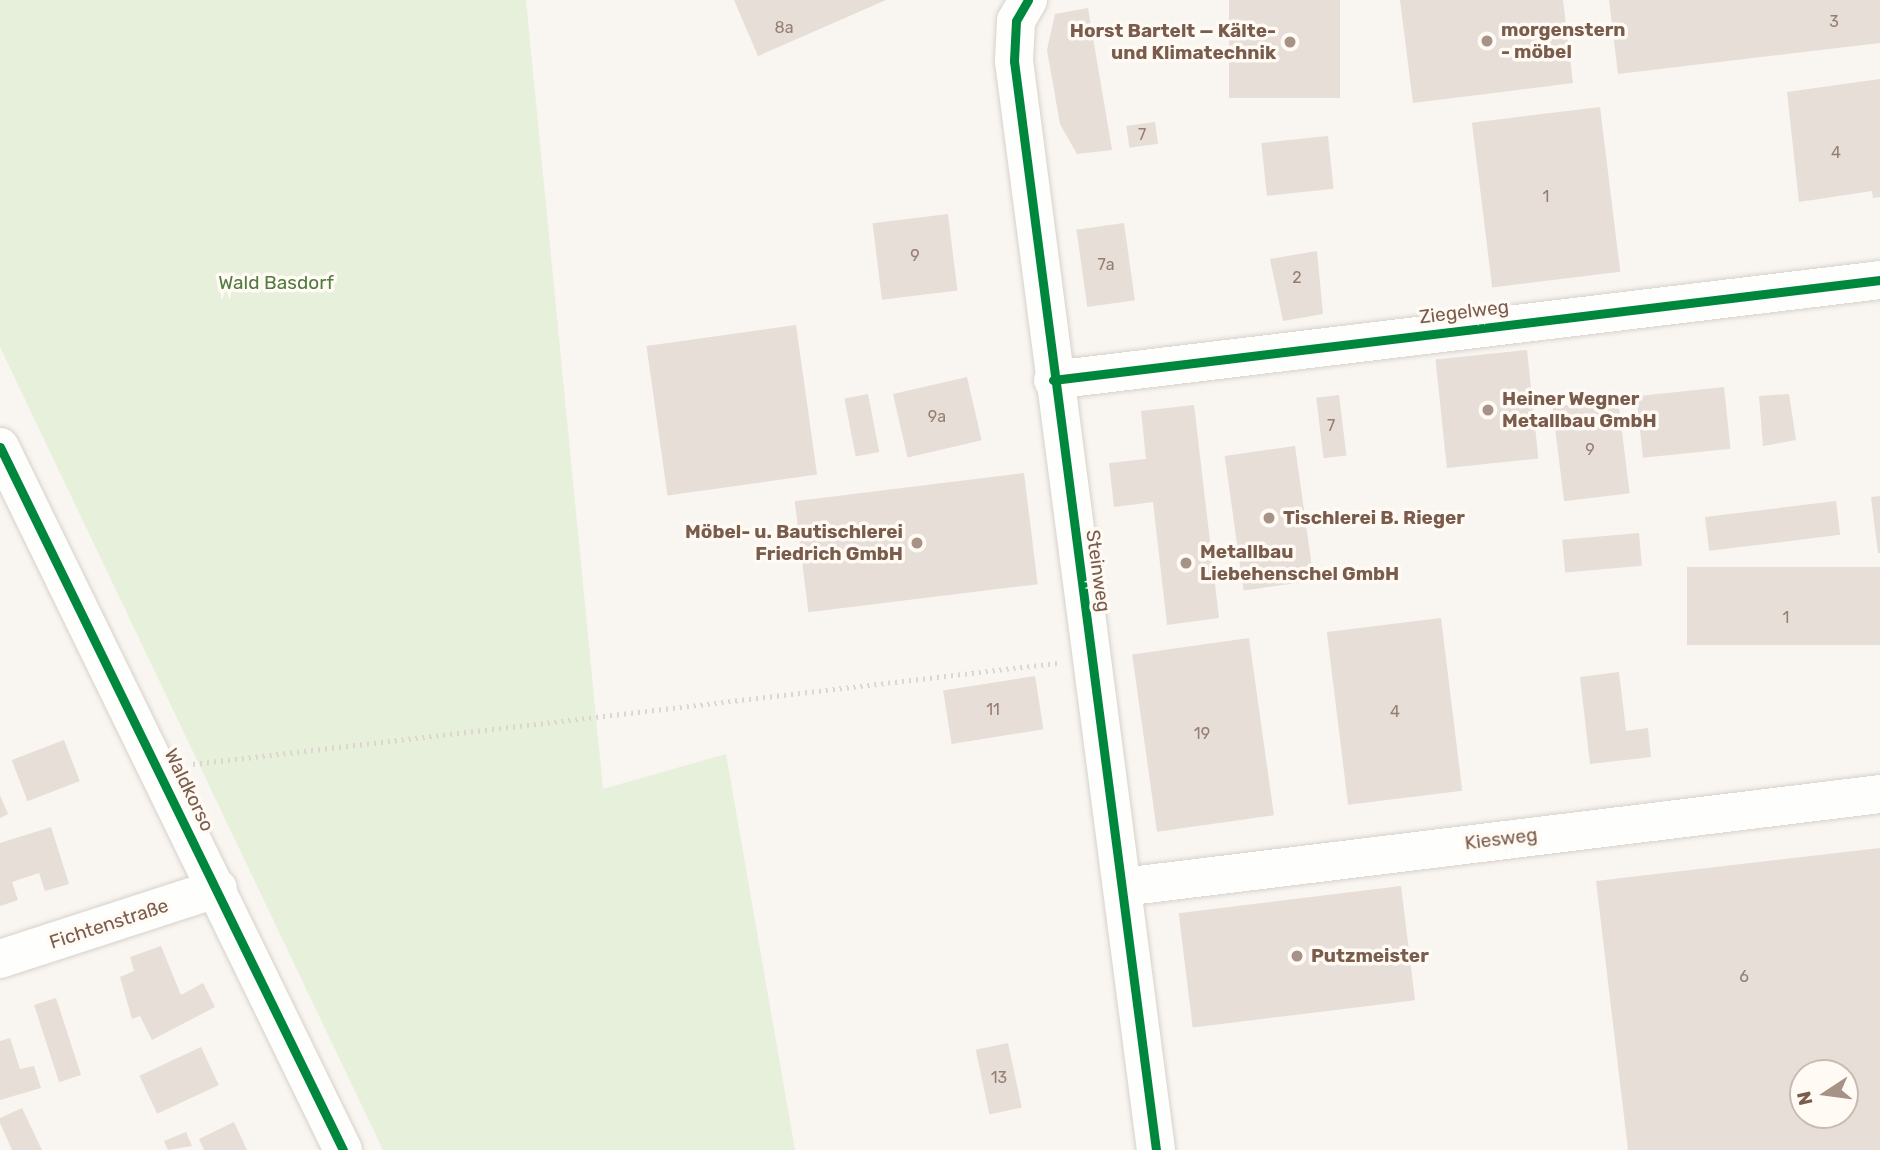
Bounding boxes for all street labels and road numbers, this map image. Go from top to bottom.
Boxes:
street label: Ziegelweg [1418,295,1510,329]
street label: Steinweg [1081,528,1115,614]
street label: Waldkorso [159,745,219,835]
street label: Kiesweg [1463,823,1539,855]
street label: Fichtenstraße [47,894,171,954]

